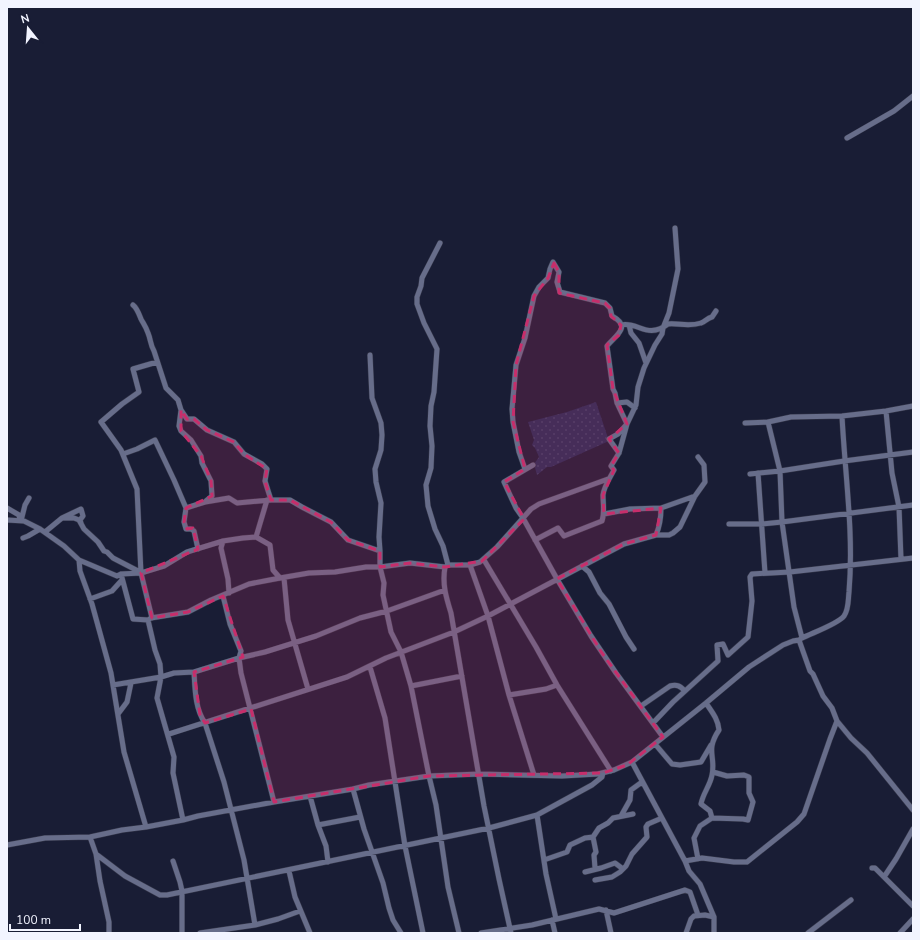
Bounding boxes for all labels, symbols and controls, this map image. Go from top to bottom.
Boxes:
north arrow [8,8,48,48]
text: N [19,11,31,27]
scale bar [10,906,80,932]
text: 100 m [16,912,51,928]

